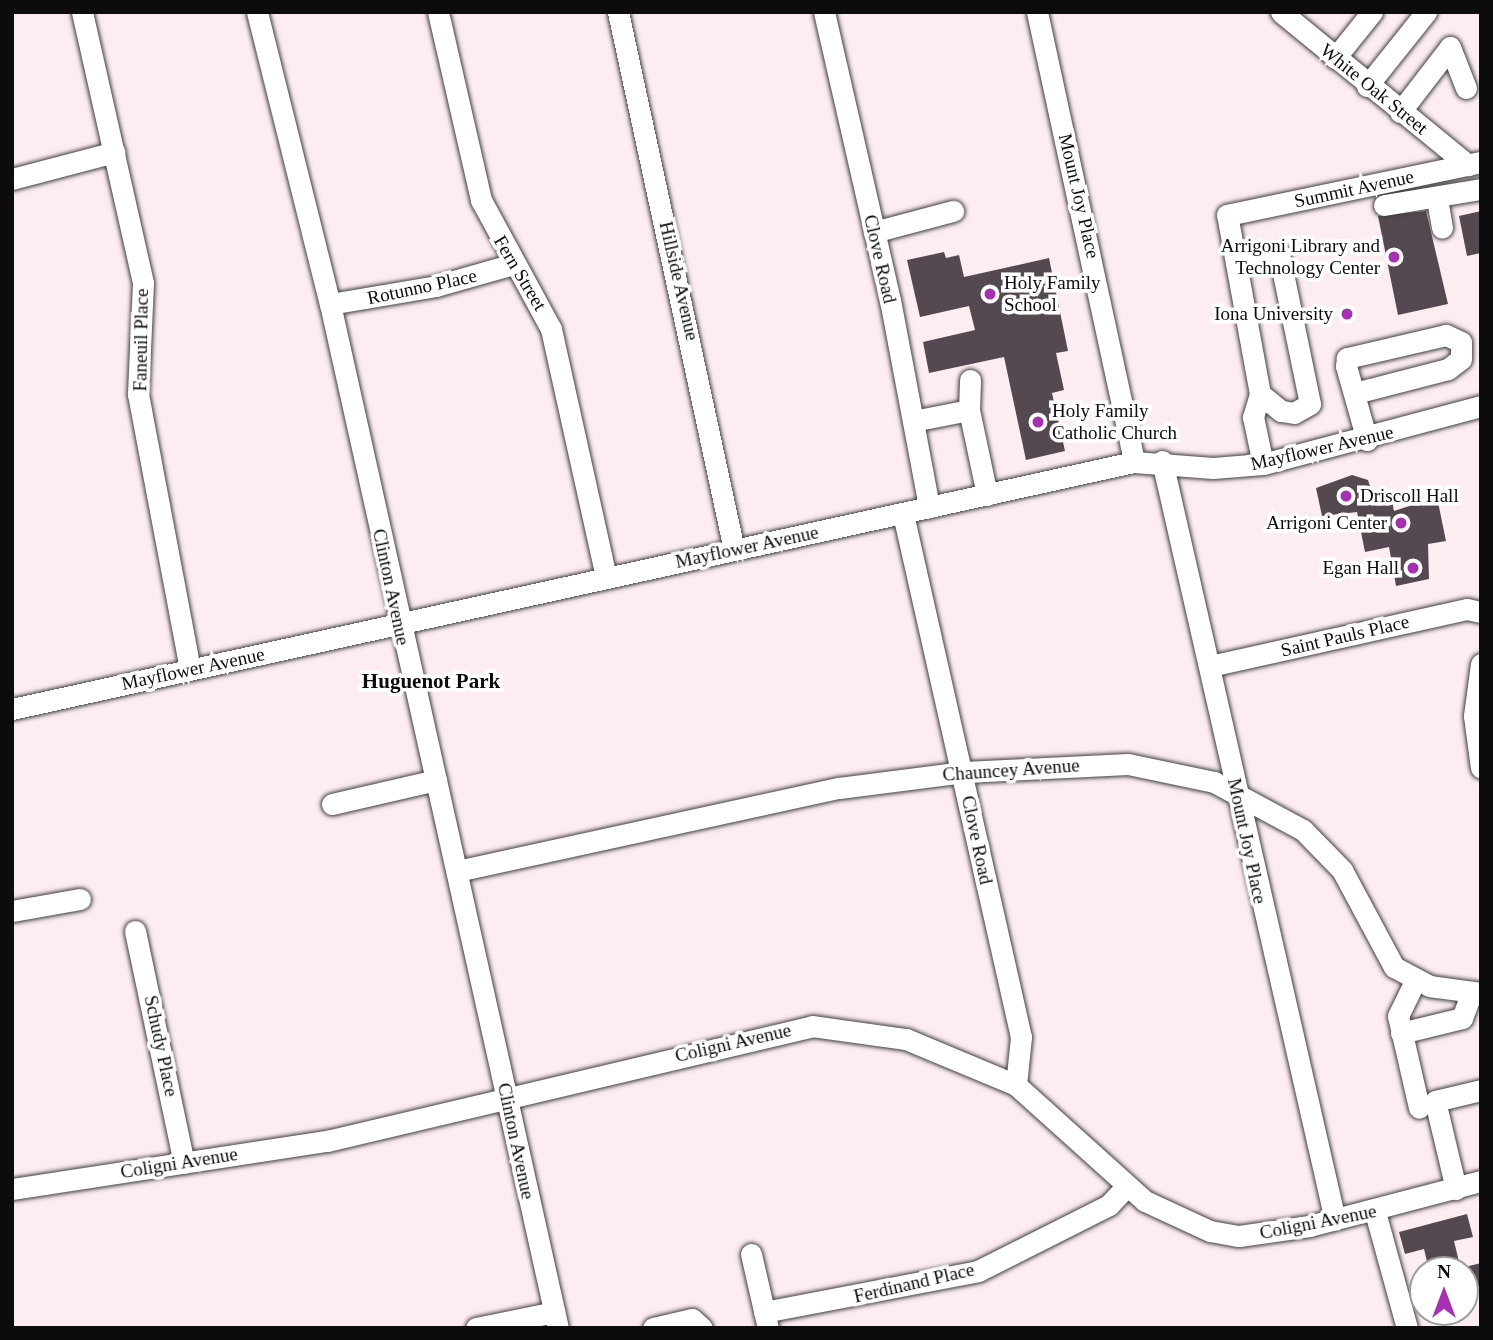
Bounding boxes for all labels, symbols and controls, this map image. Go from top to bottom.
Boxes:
street label: White Oak Street [1316,39,1432,139]
street label: Mount Joy Place [1054,131,1104,261]
street label: Summit Avenue [1292,165,1416,213]
street label: Clove Road [859,212,901,306]
street label: Hillside Avenue [654,219,704,343]
street label: Fern Street [489,231,551,315]
place label: Arrigoni Library and Technology Center [1221,235,1380,279]
marker: Arrigoni Library and Technology Center [1386,249,1402,265]
street label: Rotunno Place [365,264,479,310]
place label: Holy Family School [1004,272,1101,316]
marker: Holy Family School [982,286,998,302]
street label: Faneuil Place [129,288,153,392]
place label: Iona University [1214,303,1333,325]
marker: Iona University [1339,306,1355,322]
place label: Holy Family Catholic Church [1052,400,1177,444]
marker: Holy Family Catholic Church [1030,414,1046,430]
street label: Mayflower Avenue [1248,420,1396,476]
place label: Driscoll Hall [1360,485,1459,507]
marker: Driscoll Hall [1338,488,1354,504]
place label: Arrigoni Center [1266,512,1387,534]
marker: Arrigoni Center [1393,515,1409,531]
street label: Mayflower Avenue [673,521,821,573]
street label: Clinton Avenue [367,526,415,648]
place label: Egan Hall [1322,557,1399,579]
marker: Egan Hall [1405,560,1421,576]
street label: Saint Pauls Place [1279,610,1411,662]
street label: Mayflower Avenue [119,643,267,695]
district label: Huguenot Park [362,668,500,694]
street label: Chauncey Avenue [941,754,1081,786]
street label: Mount Joy Place [1223,776,1271,906]
street label: Clove Road [956,793,998,887]
street label: Schudy Place [139,993,183,1099]
street label: Coligni Avenue [672,1018,794,1068]
street label: Clinton Avenue [492,1080,540,1202]
street label: Coligni Avenue [118,1142,240,1184]
street label: Coligni Avenue [1257,1199,1379,1245]
north arrow [1409,1256,1479,1326]
street label: Ferdinand Place [852,1258,976,1308]
text: N [1437,1261,1451,1282]

